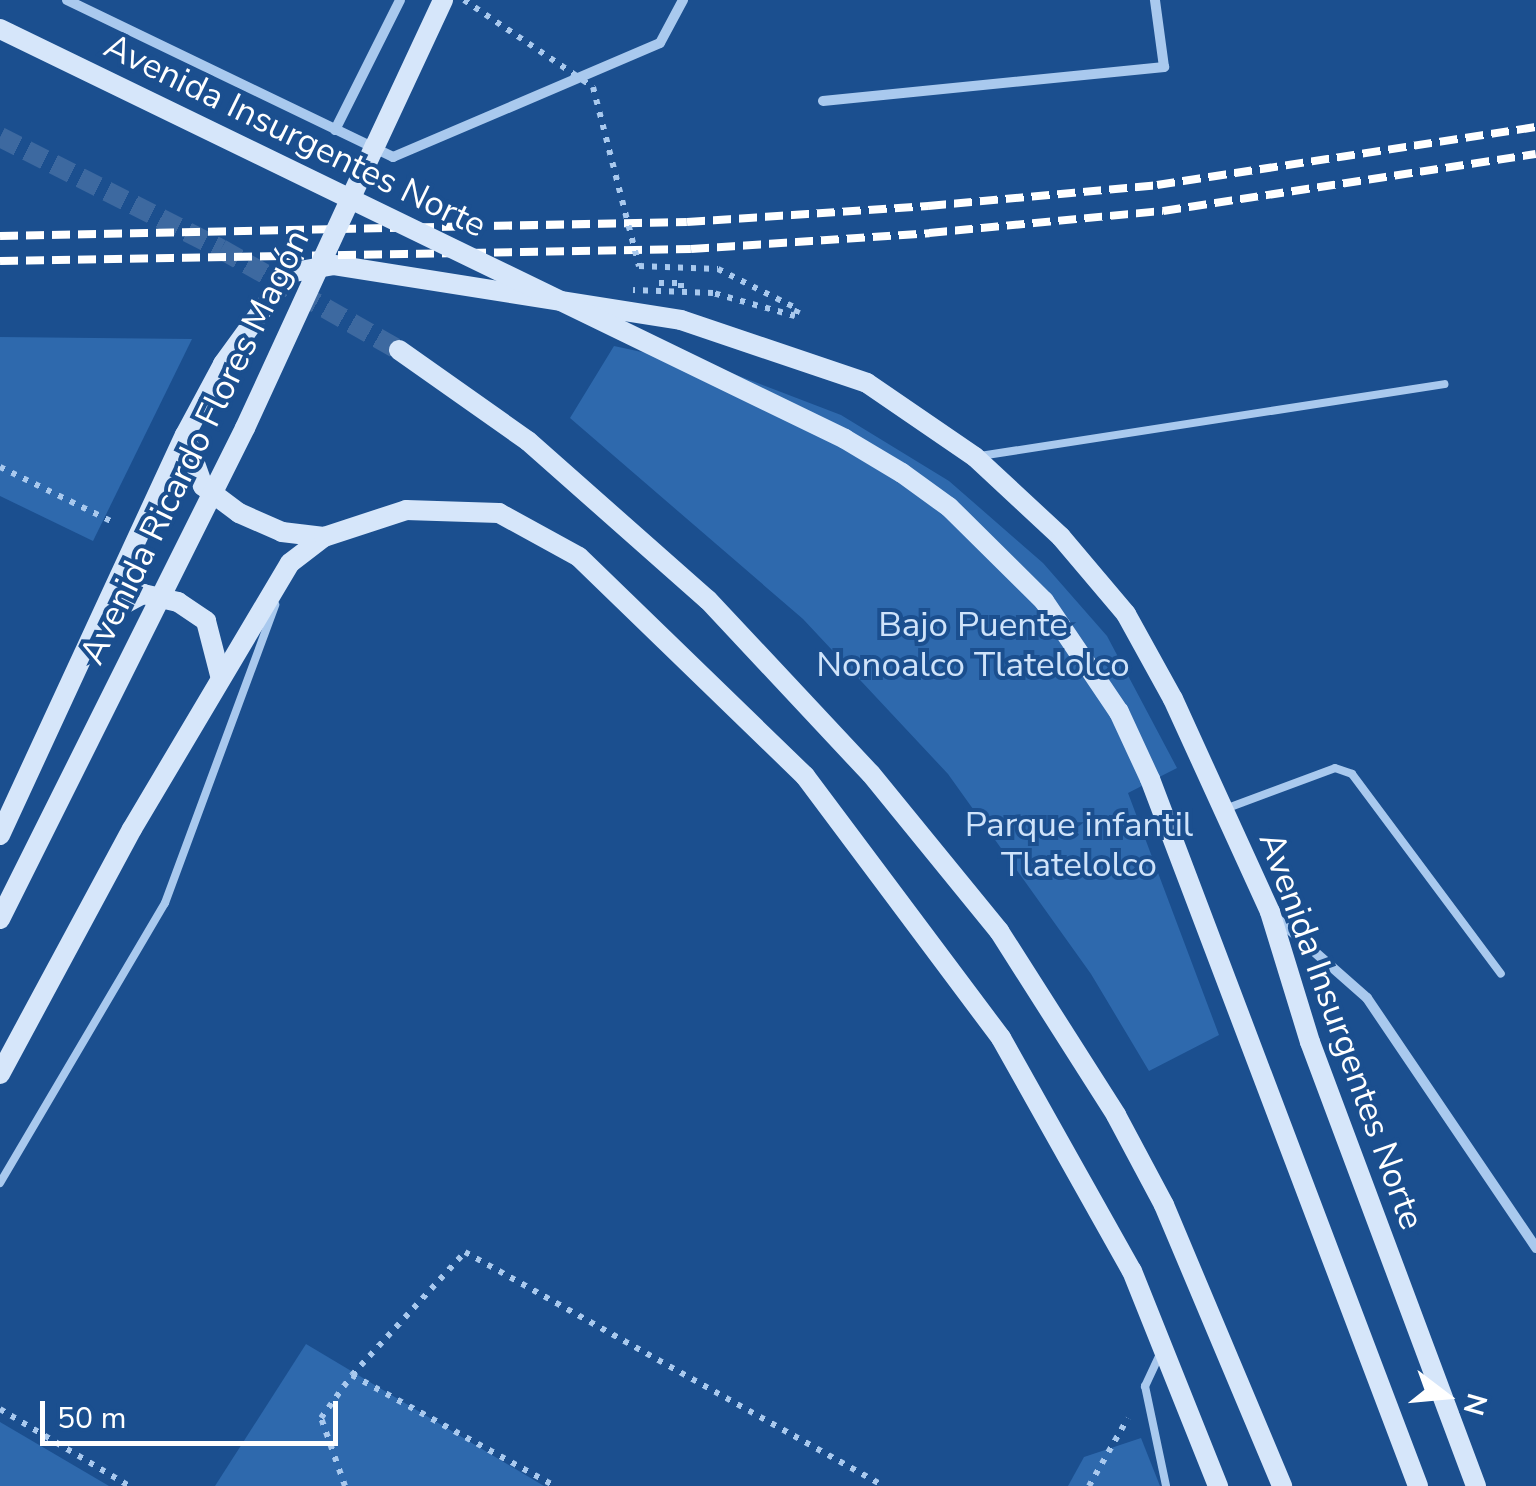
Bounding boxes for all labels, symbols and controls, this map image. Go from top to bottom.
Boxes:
street label: Avenida Insurgentes Norte [97,25,493,247]
street label: Avenida Ricardo Flores Magón [71,223,319,671]
park label: Bajo Puente Nonoalco Tlatelolco [816,604,1130,686]
park label: Parque infantil Tlatelolco [965,804,1193,886]
street label: Avenida Insurgentes Norte [1250,827,1432,1235]
north arrow [1396,1346,1496,1446]
scale bar [45,1381,342,1443]
text: N [1454,1389,1496,1420]
text: 50 m [57,1398,126,1439]

